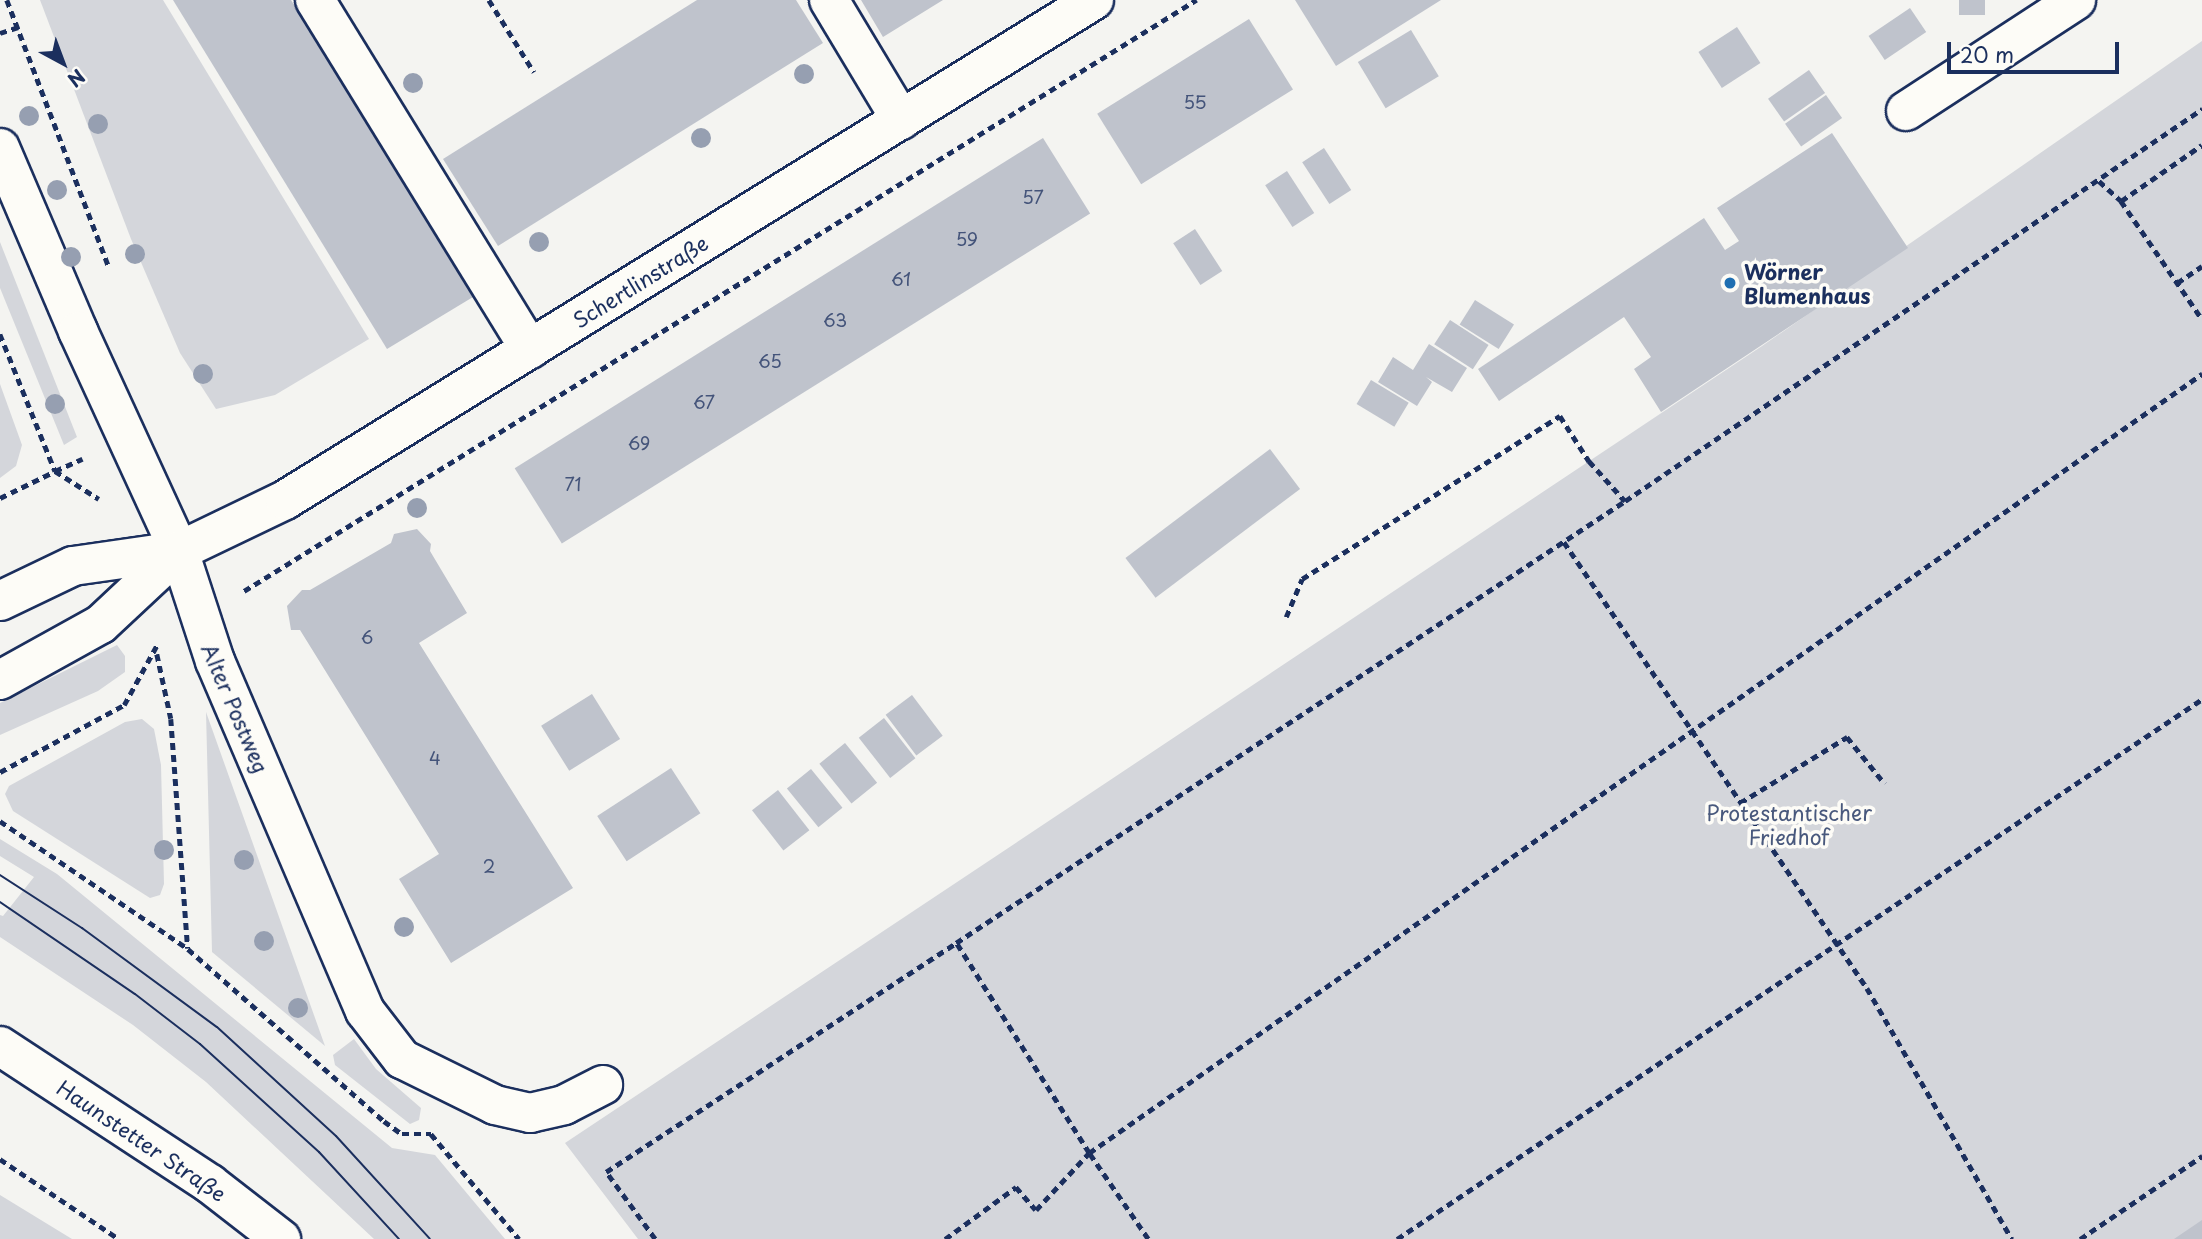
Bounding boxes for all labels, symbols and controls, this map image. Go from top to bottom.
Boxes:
north arrow [28,28,98,98]
scale bar [1950,28,2122,72]
text: 20 m [1960,38,2014,70]
text: N [62,63,92,94]
house number: 55 [1183,91,1207,113]
house number: 57 [1022,186,1044,208]
house number: 59 [956,228,978,250]
street label: Schertlinstraße [568,229,712,333]
place label: Wörner Blumenhaus [1744,258,1871,308]
house number: 61 [891,268,911,290]
marker: Wörner Blumenhaus [1722,275,1738,291]
house number: 63 [823,309,847,331]
house number: 65 [758,350,782,372]
house number: 67 [693,391,715,413]
house number: 69 [628,432,650,454]
house number: 71 [565,473,581,495]
house number: 6 [361,626,373,648]
street label: Alter Postweg [197,639,275,777]
house number: 4 [429,747,441,769]
park label: Protestantischer Friedhof [1706,799,1872,849]
house number: 2 [483,855,495,877]
street label: Haunstetter Straße [53,1074,231,1206]

